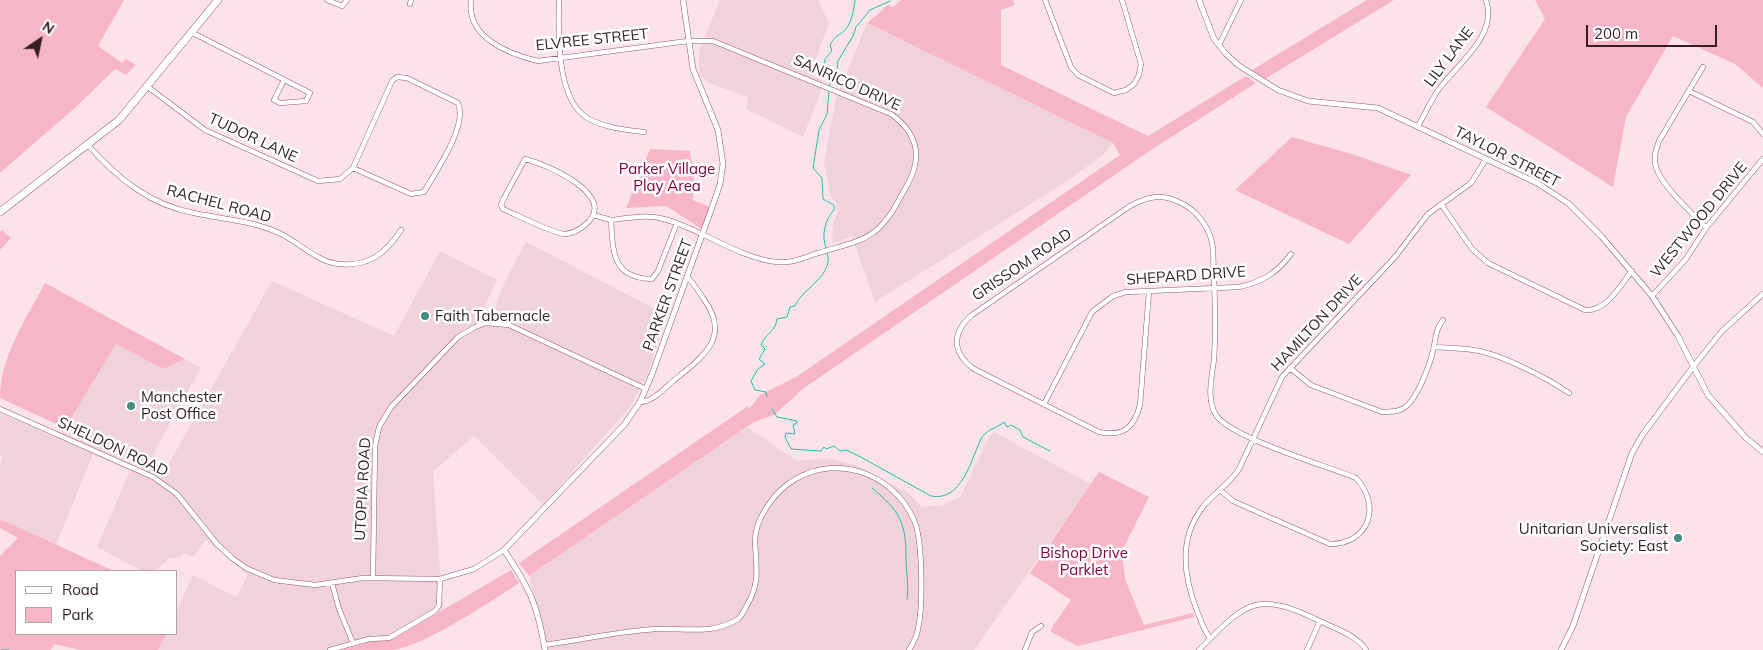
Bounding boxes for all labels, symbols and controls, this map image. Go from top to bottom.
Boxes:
north arrow [15,15,65,65]
scale bar [1588,15,1719,47]
text: N [39,17,58,38]
street label: LILY LANE [1421,23,1477,91]
text: 200 m [1594,24,1638,43]
street label: ELVREE STREET [535,25,649,55]
street label: SANRICO DRIVE [790,51,904,115]
street label: TUDOR LANE [206,110,300,166]
street label: TAYLOR STREET [1451,123,1563,191]
street label: WESTWOOD DRIVE [1647,159,1751,281]
park label: Parker Village Play Area [619,160,715,195]
street label: RACHEL ROAD [165,181,273,227]
street label: GRISSOM ROAD [969,225,1075,305]
street label: PARKER STREET [639,237,697,353]
street label: SHEPARD DRIVE [1126,263,1246,289]
street label: HAMILTON DRIVE [1268,271,1366,375]
place label: Faith Tabernacle [435,307,550,325]
marker: Faith Tabernacle [419,310,431,322]
place label: Manchester Post Office [141,388,222,423]
marker: Manchester Post Office [125,400,137,412]
street label: SHELDON ROAD [55,414,171,480]
street label: UTOPIA ROAD [351,437,375,541]
place label: Unitarian Universalist Society: East [1519,520,1668,555]
marker: Unitarian Universalist Society: East [1672,532,1684,544]
park label: Bishop Drive Parklet [1040,544,1128,579]
legend [15,570,178,635]
text: Road [62,580,99,599]
text: Park [62,605,94,624]

